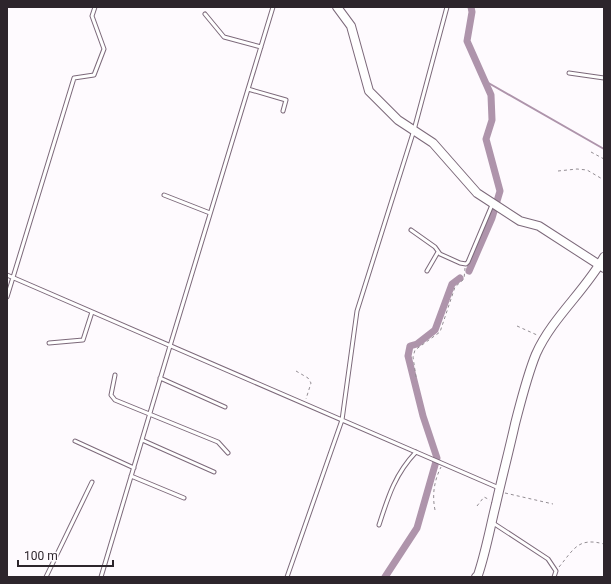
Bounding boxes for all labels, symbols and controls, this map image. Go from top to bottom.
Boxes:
scale bar [18,542,113,568]
text: 100 m [24,549,58,563]

